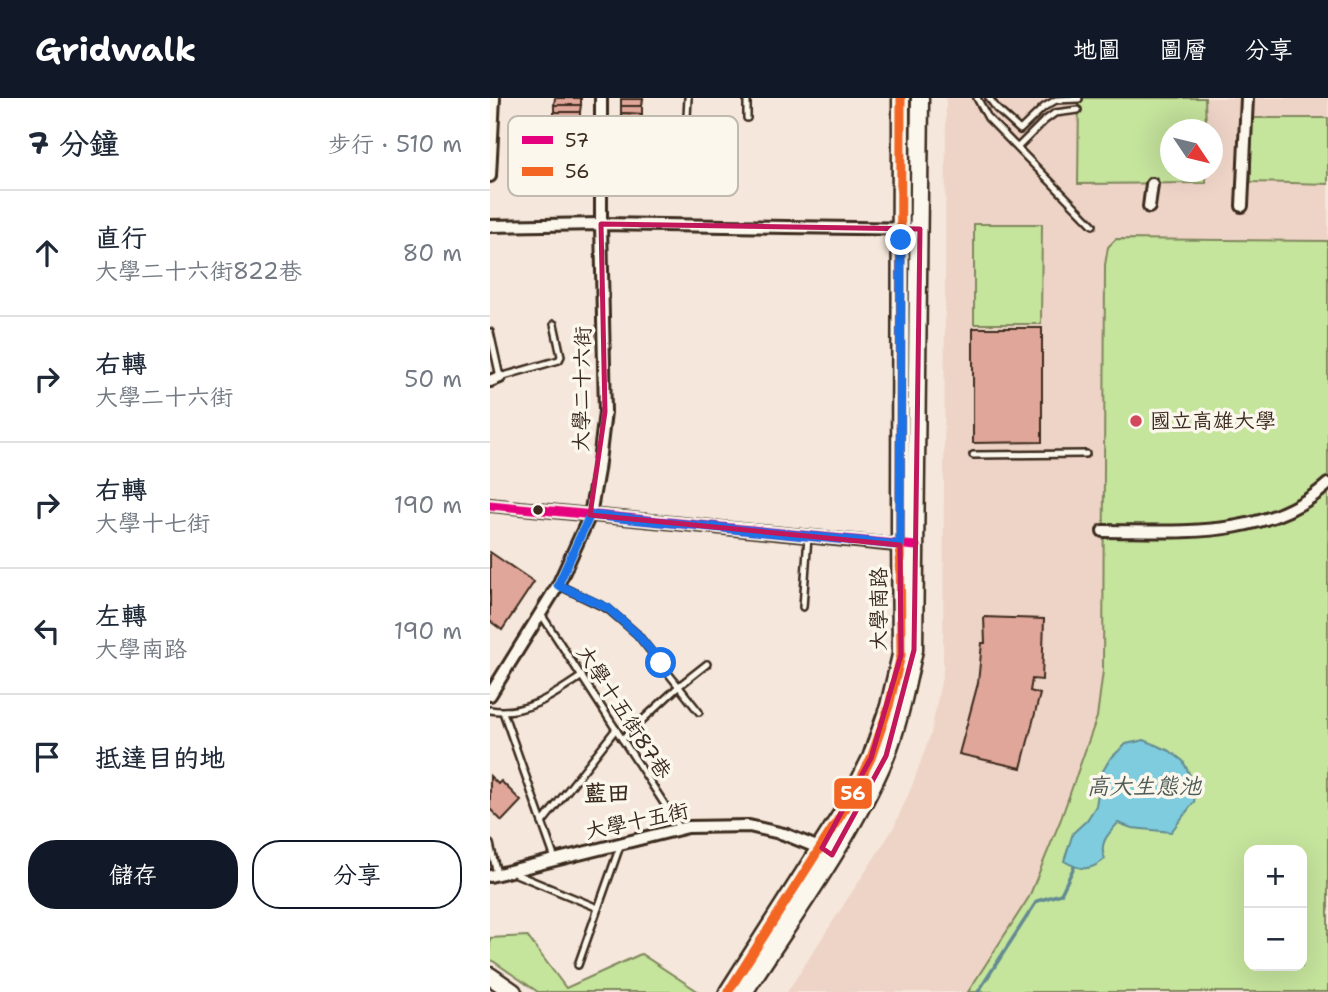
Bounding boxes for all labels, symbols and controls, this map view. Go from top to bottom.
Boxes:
text: Gridwalk [35,27,196,72]
text: 地圖 [1073,34,1121,66]
text: 圖層 [1159,34,1207,66]
text: 分享 [1245,34,1293,66]
legend [508,116,738,196]
north arrow [1160,119,1223,182]
text: 7 分鐘 [28,123,119,164]
text: 57 [565,128,589,153]
text: 步行 · 510 m [328,129,462,159]
text: 56 [565,159,590,184]
text: 直行 [95,220,147,255]
route end [885,224,916,255]
icon: ahead [28,234,66,272]
text: 80 m [403,238,462,268]
text: 大學二十六街822巷 [95,256,302,286]
street label: 大學二十六街 [567,326,597,452]
text: 右轉 [95,346,147,381]
icon: right [28,360,66,398]
text: 50 m [404,364,462,394]
text: 大學二十六街 [95,382,233,412]
place label: 國立高雄大學 [1150,407,1276,435]
marker: 國立高雄大學 [1128,413,1144,429]
text: 右轉 [95,472,147,507]
icon: right [28,486,66,524]
text: 190 m [394,490,462,520]
unlabelled marker [531,503,545,517]
text: 大學十七街 [95,508,210,538]
street label: 大學南路 [865,567,893,651]
text: 左轉 [95,598,147,633]
icon: left [28,612,66,650]
text: 190 m [394,616,462,646]
text: 大學南路 [95,634,187,664]
street label: 大學十五街87巷 [570,640,678,784]
route start [645,647,676,678]
icon: arrive [28,738,66,776]
text: 抵達目的地 [95,740,225,775]
water label: 高大生態池 [1087,771,1203,801]
line badge: 56 [833,777,873,810]
district label: 藍田 [584,778,630,808]
text: 56 [840,781,866,806]
street label: 大學十五街 [583,796,691,846]
button: 儲存 [28,840,238,909]
button: 分享 [252,840,462,909]
map controls [1244,845,1307,971]
button: + [1244,845,1307,908]
button: − [1244,908,1307,971]

